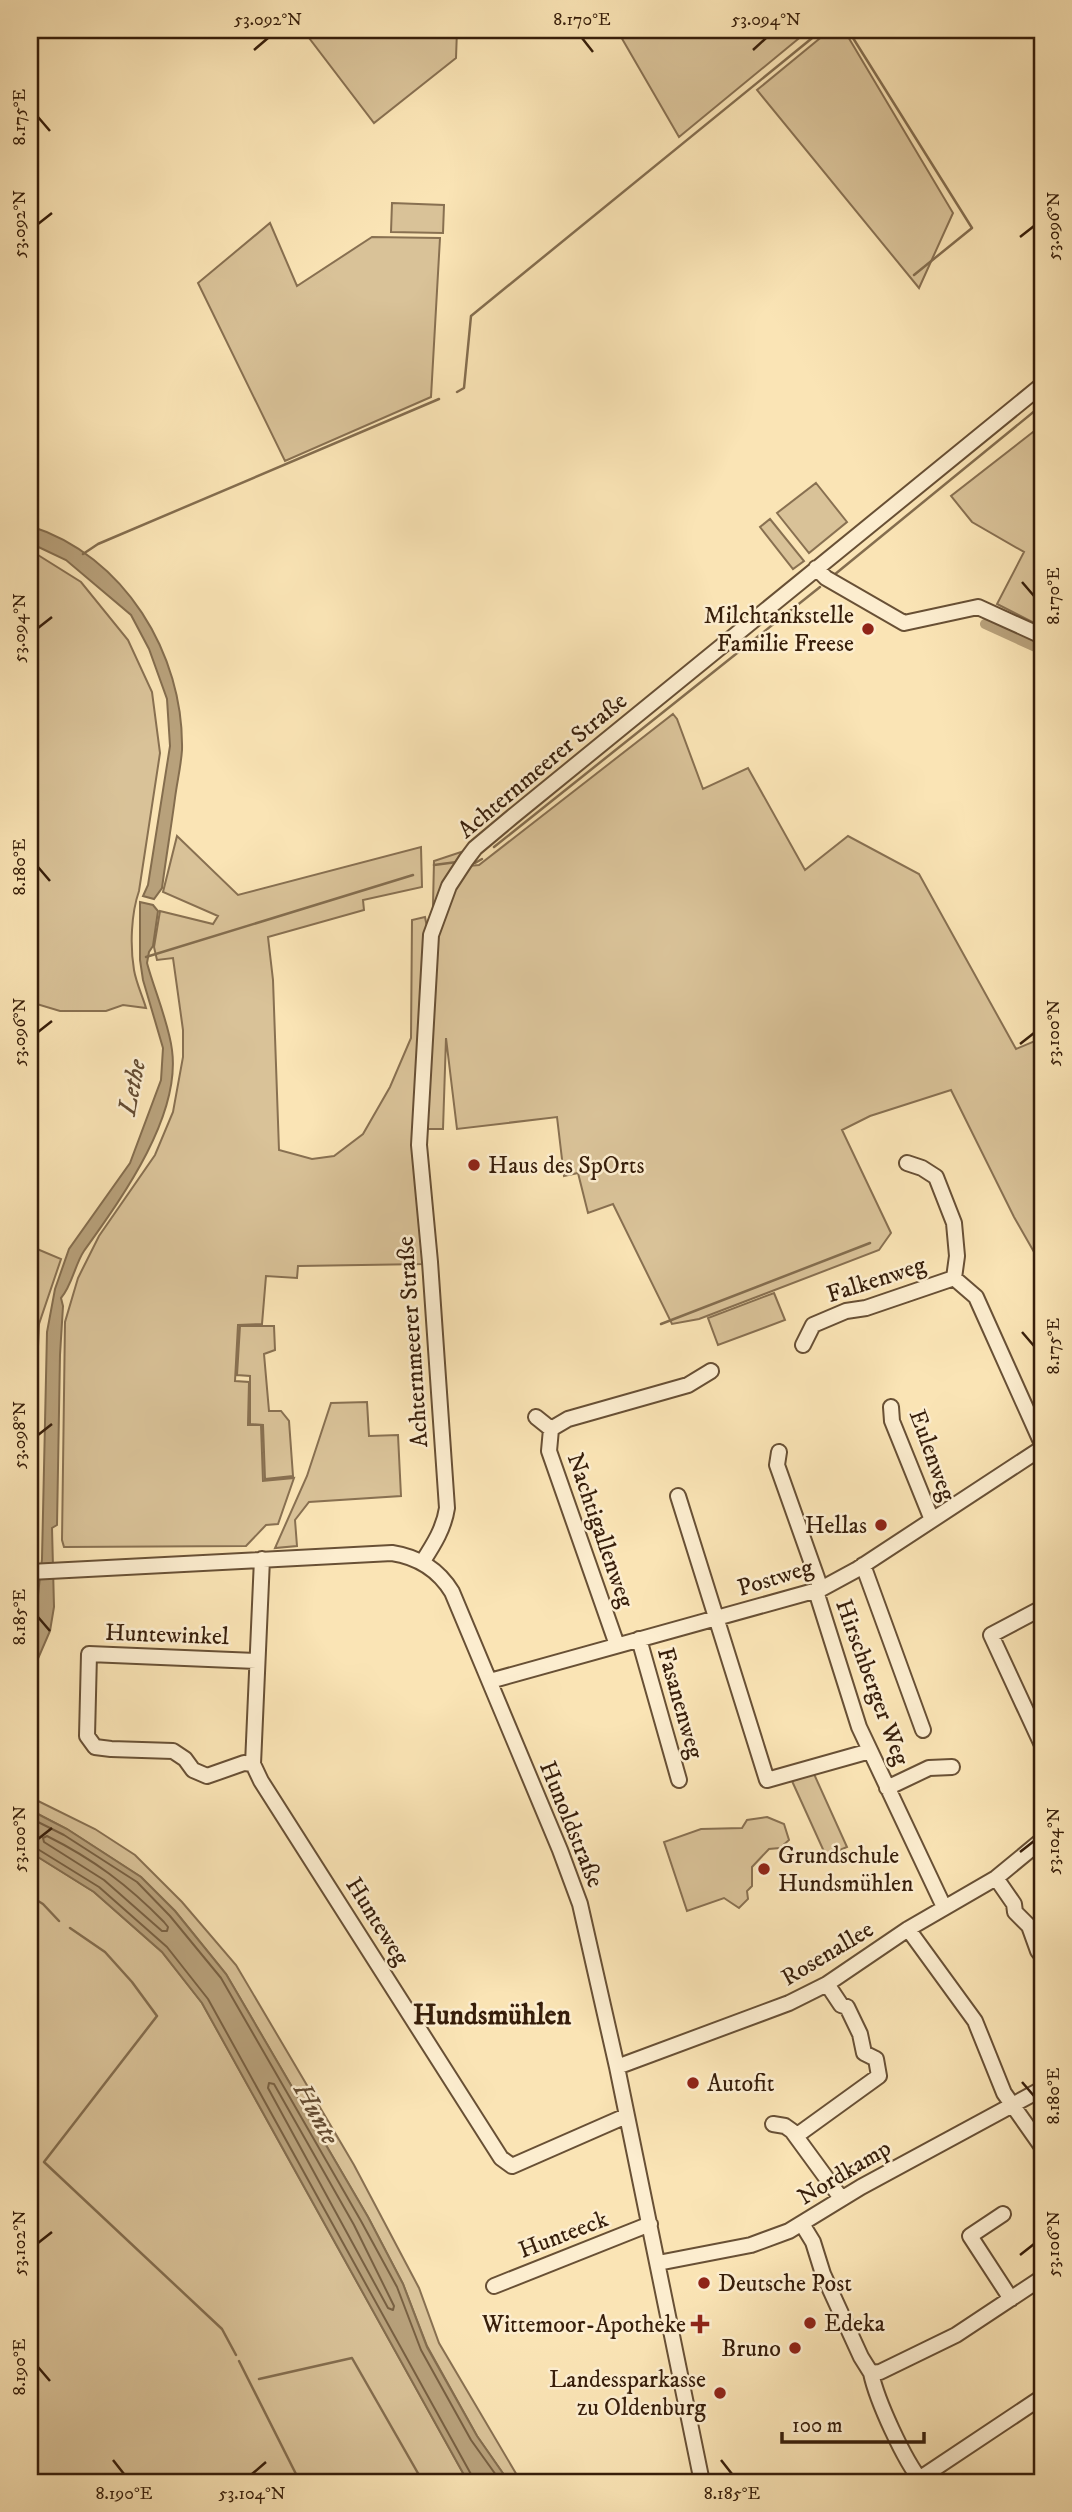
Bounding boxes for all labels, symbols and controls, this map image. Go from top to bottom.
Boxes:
text: 53.092°N [234,9,302,31]
text: 8.170°E [553,9,611,31]
text: 53.094°N [731,9,801,31]
text: 8.175°E [9,88,31,145]
text: 53.092°N [9,190,31,258]
text: 53.096°N [1043,192,1065,260]
text: 8.170°E [1043,567,1065,625]
text: 53.094°N [9,593,31,663]
place label: Milchtankstelle Familie Freese [704,601,854,659]
marker: Milchtankstelle Familie Freese [860,621,876,637]
street label: Achternmeerer Straße [452,686,633,845]
text: 8.180°E [9,838,31,896]
text: 53.096°N [9,998,31,1066]
text: 53.100°N [1043,1000,1065,1066]
water label: Lethe [111,1056,154,1120]
place label: Haus des SpOrts [488,1151,644,1181]
marker: Haus des SpOrts [466,1157,482,1173]
street label: Achternmeerer Straße [391,1235,435,1449]
street label: Falkenweg [823,1250,930,1310]
text: 8.175°E [1043,1317,1065,1374]
text: 53.098°N [9,1401,31,1469]
street label: Eulenweg [902,1406,963,1505]
street label: Nachtigallenweg [560,1449,641,1612]
place label: Hellas [805,1511,867,1541]
marker: Hellas [873,1517,889,1533]
street label: Postweg [734,1552,817,1604]
text: 8.185°E [9,1589,31,1645]
street label: Hirschberger Weg [828,1595,916,1770]
street label: Huntewinkel [104,1618,230,1652]
street label: Fasanenweg [650,1644,710,1763]
street label: Hunoldstraße [532,1757,610,1892]
text: 53.100°N [9,1806,31,1872]
text: 53.104°N [1043,1807,1065,1875]
place label: Grundschule Hundsmühlen [778,1841,914,1899]
marker: Grundschule Hundsmühlen [756,1861,772,1877]
street label: Hunteweg [338,1872,416,1971]
street label: Rosenallee [776,1915,879,1993]
district label: Hundsmühlen [413,1998,571,2033]
text: 8.180°E [1043,2067,1065,2125]
place label: Autofit [707,2069,775,2099]
marker: Autofit [685,2075,701,2091]
water label: Hunte [285,2076,347,2152]
street label: Nordkamp [792,2133,897,2212]
street label: Hunteeck [514,2204,613,2266]
text: 53.102°N [9,2210,31,2276]
text: 53.106°N [1043,2211,1065,2277]
place label: Deutsche Post [718,2269,852,2299]
marker: Deutsche Post [696,2275,712,2291]
place label: Edeka [824,2309,886,2339]
place label: Wittemoor-Apotheke [481,2310,686,2340]
marker: Edeka [802,2315,818,2331]
marker: Wittemoor-Apotheke [692,2316,708,2332]
place label: Bruno [721,2334,781,2364]
text: 8.190°E [9,2338,31,2396]
marker: Bruno [787,2340,803,2356]
place label: Landessparkasse zu Oldenburg [549,2365,706,2423]
marker: Landessparkasse zu Oldenburg [712,2385,728,2401]
scale bar [782,2400,923,2444]
text: 100 m [792,2413,843,2439]
text: 8.190°E [96,2483,153,2505]
text: 53.104°N [219,2483,286,2505]
text: 8.185°E [704,2483,760,2505]

